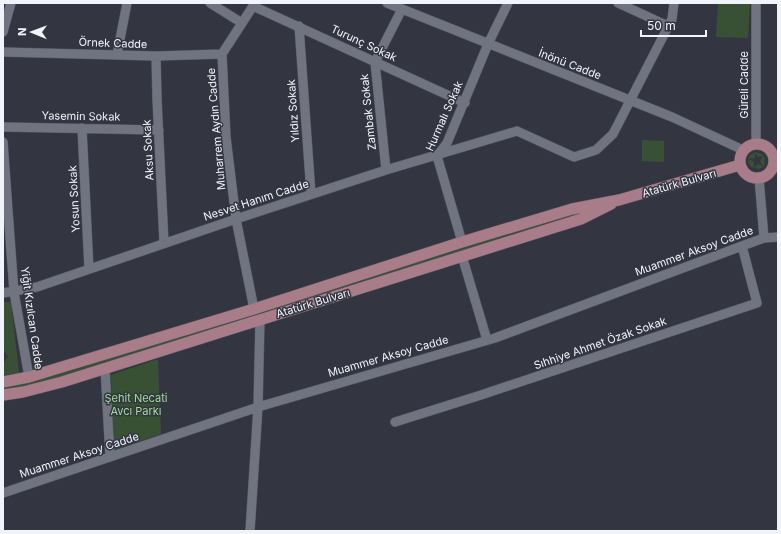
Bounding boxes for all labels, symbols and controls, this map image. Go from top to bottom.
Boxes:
north arrow [12,12,52,52]
scale bar [641,12,706,38]
text: 50 m [647,18,676,33]
street label: Turunç Sokak [329,22,399,64]
text: N [15,28,29,36]
street label: Örnek Cadde [78,35,148,51]
street label: İnönü Cadde [537,46,603,82]
street label: Güreli Cadde [737,51,751,119]
street label: Muharrem Aydın Cadde [204,67,228,191]
street label: Zambak Sokak [357,73,379,151]
street label: Yıldız Sokak [284,79,302,143]
street label: Hurmalı Sokak [422,79,466,153]
street label: Yasemin Sokak [41,108,121,124]
street label: Aksu Sokak [139,119,157,181]
street label: Yosun Sokak [65,165,83,233]
street label: Atatürk Bulvarı [640,166,718,200]
street label: Nesvet Hanım Cadde [202,176,310,224]
street label: Muammer Aksoy Cadde [633,223,755,279]
street label: Yiğit Kızılcan Cadde [18,266,46,370]
street label: Atatürk Bulvarı [274,285,352,321]
street label: Sıhhiye Ahmet Özak Sokak [532,314,668,372]
street label: Muammer Aksoy Cadde [326,332,450,380]
park label: Şehit Necati Avcı Parkı [105,391,167,418]
street label: Muammer Aksoy Cadde [18,429,140,481]

